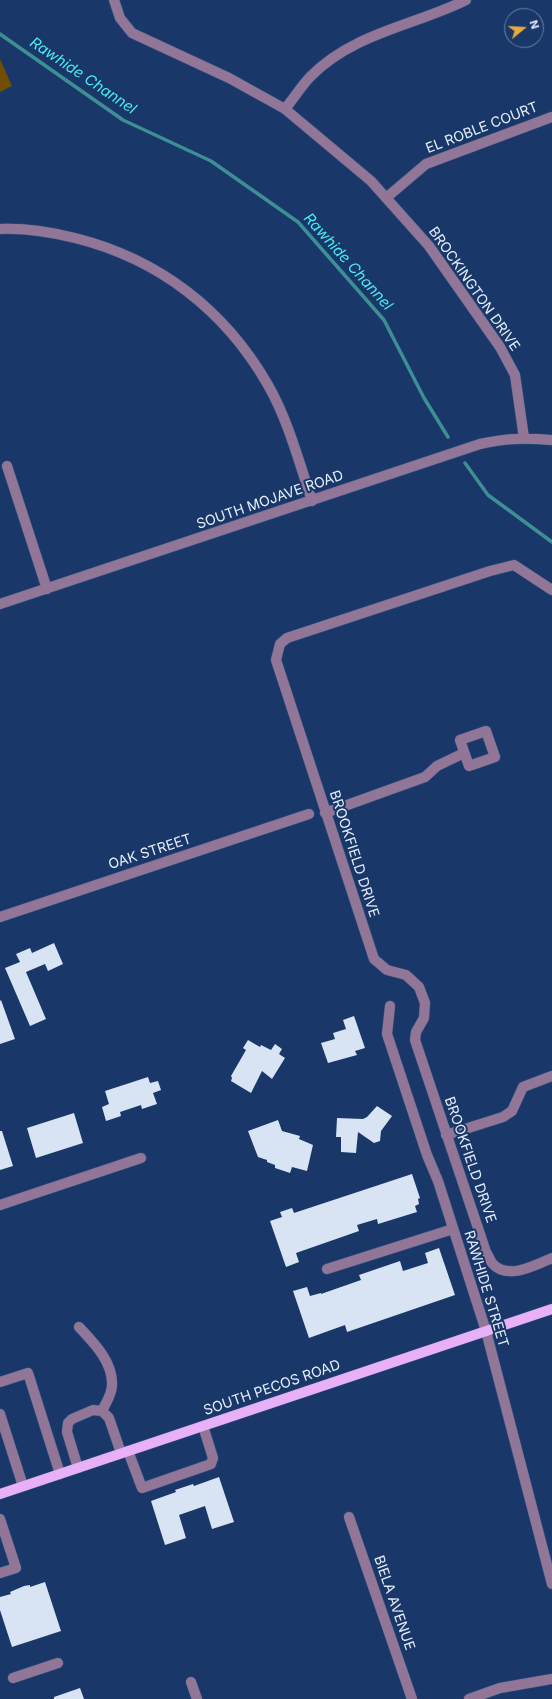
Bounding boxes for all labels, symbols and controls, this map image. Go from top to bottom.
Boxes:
north arrow [504,8,544,48]
text: N [527,18,542,31]
water label: Rawhide Channel [26,34,140,118]
street label: EL ROBLE COURT [424,99,540,157]
water label: Rawhide Channel [300,210,396,314]
street label: BROCKINGTON DRIVE [425,224,523,354]
street label: SOUTH MOJAVE ROAD [194,467,346,533]
street label: BROOKFIELD DRIVE [326,788,382,920]
street label: OAK STREET [106,831,194,873]
street label: BROOKFIELD DRIVE [441,1095,499,1225]
street label: RAWHIDE STREET [460,1229,512,1349]
street label: SOUTH PECOS ROAD [201,1357,343,1419]
street label: BIELA AVENUE [370,1553,418,1653]

